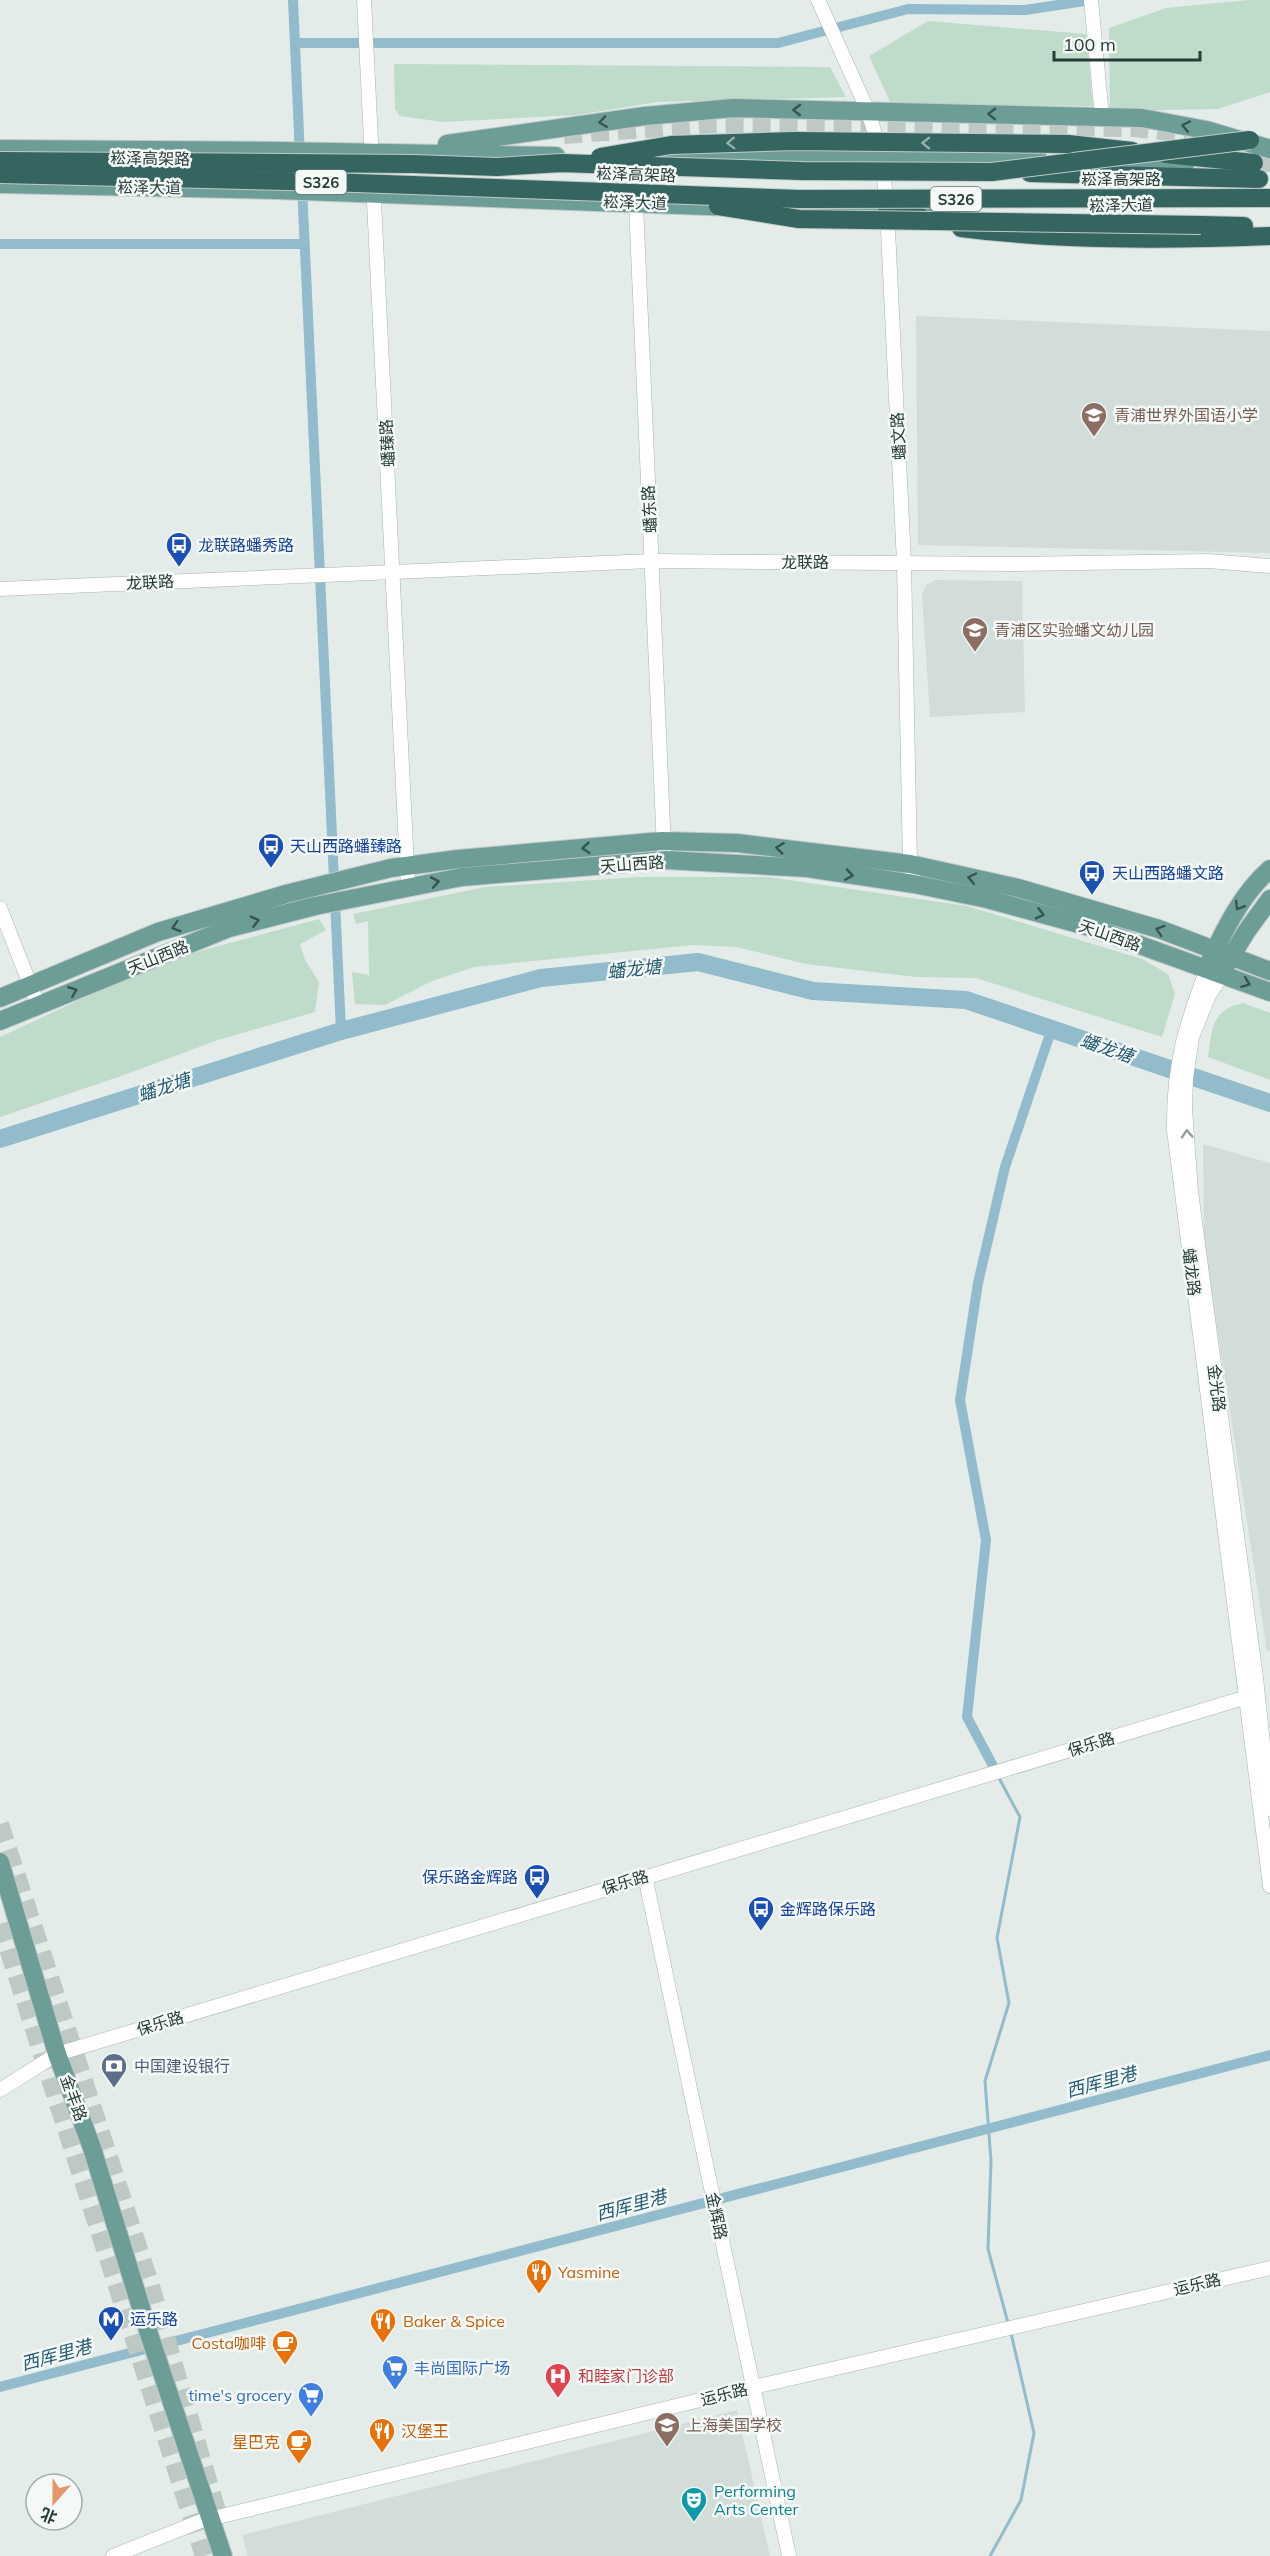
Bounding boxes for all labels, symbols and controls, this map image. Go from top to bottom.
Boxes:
scale bar [1054,24,1200,62]
text: 100 m [1063,33,1116,56]
one-way arrow [793,103,802,116]
one-way arrow [987,108,996,120]
one-way arrow [598,116,607,128]
one-way arrow [1181,120,1191,133]
one-way arrow [921,136,930,149]
one-way arrow [726,137,735,150]
street label: 崧泽高架路 [110,147,190,169]
street label: 崧泽高架路 [596,163,676,185]
street label: 崧泽高架路 [1081,169,1161,189]
road number: S326 [296,170,346,194]
street label: 崧泽大道 [117,176,181,198]
road number: S326 [930,187,982,211]
street label: 崧泽大道 [603,191,667,213]
street label: 崧泽大道 [1089,194,1153,216]
school or university icon: 青浦世界外国语小学 [1079,400,1109,438]
place label: 青浦世界外国语小学 [1114,405,1258,425]
street label: 蟠文路 [887,412,909,460]
street label: 蟠臻路 [376,419,398,467]
street label: 蟠东路 [638,485,660,533]
bus stop icon: 龙联路蟠秀路 [164,530,194,568]
place label: 龙联路蟠秀路 [198,535,294,555]
street label: 龙联路 [781,552,829,572]
street label: 龙联路 [126,571,174,593]
school or university icon: 青浦区实验蟠文幼儿园 [960,615,990,653]
place label: 青浦区实验蟠文幼儿园 [994,620,1154,640]
bus stop icon: 天山西路蟠臻路 [256,831,286,869]
place label: 天山西路蟠臻路 [290,836,402,856]
one-way arrow [581,841,590,854]
one-way arrow [775,843,784,855]
street label: 天山西路 [599,852,665,876]
bus stop icon: 天山西路蟠文路 [1077,858,1107,896]
place label: 天山西路蟠文路 [1112,863,1224,883]
one-way arrow [845,868,854,880]
one-way arrow [968,872,978,885]
one-way arrow [430,876,440,889]
one-way arrow [1235,900,1246,911]
one-way arrow [1035,906,1045,919]
street label: 天山西路 [1076,915,1144,955]
one-way arrow [250,916,260,929]
one-way arrow [171,920,182,932]
one-way arrow [1155,925,1166,937]
street label: 天山西路 [125,936,191,978]
water label: 蟠龙塘 [606,954,665,983]
one-way arrow [1240,976,1251,988]
one-way arrow [67,986,78,998]
water label: 蟠龙塘 [1078,1028,1139,1069]
water label: 蟠龙塘 [135,1067,196,1106]
one-way arrow [1181,1129,1194,1138]
street label: 蟠龙路 [1179,1247,1205,1297]
street label: 金光路 [1204,1363,1230,1413]
street label: 保乐路 [1065,1727,1117,1761]
bus stop icon: 保乐路金辉路 [522,1862,552,1900]
street label: 保乐路 [599,1865,651,1899]
place label: 保乐路金辉路 [422,1867,518,1887]
bus stop icon: 金辉路保乐路 [746,1894,776,1932]
place label: 金辉路保乐路 [780,1899,876,1919]
street label: 保乐路 [134,2006,186,2040]
bank icon: 中国建设银行 [99,2051,129,2089]
place label: 中国建设银行 [134,2056,230,2076]
water label: 西厍里港 [1063,2061,1142,2102]
street label: 金丰路 [56,2072,92,2124]
water label: 西厍里港 [593,2184,672,2225]
street label: 金辉路 [702,2190,732,2242]
restaurant icon: Yasmine [524,2257,554,2295]
place label: Yasmine [557,2262,620,2282]
street label: 运乐路 [1171,2269,1223,2299]
metro station icon: 运乐路 [96,2304,126,2342]
restaurant icon: Baker & Spice [368,2306,398,2344]
place label: 运乐路 [130,2309,178,2329]
place label: Baker & Spice [403,2311,505,2331]
cafe icon: Costa咖啡 [270,2328,300,2366]
place label: Costa咖啡 [191,2333,266,2353]
water label: 西厍里港 [18,2334,97,2375]
supermarket icon: 丰尚国际广场 [380,2353,410,2391]
place label: 丰尚国际广场 [414,2358,510,2378]
hospital icon: 和睦家门诊部 [543,2361,573,2399]
place label: 和睦家门诊部 [578,2366,674,2386]
street label: 运乐路 [698,2378,750,2410]
supermarket icon: time's grocery [296,2380,326,2418]
place label: time's grocery [188,2385,293,2405]
school or university icon: 上海美国学校 [652,2410,682,2448]
place label: 上海美国学校 [686,2415,782,2435]
restaurant icon: 汉堡王 [367,2416,397,2454]
place label: 汉堡王 [401,2421,449,2441]
cafe icon: 星巴克 [284,2427,314,2465]
place label: 星巴克 [232,2432,280,2452]
north arrow [24,2472,84,2532]
place label: Performing Arts Center [714,2481,798,2519]
theatre icon: Performing Arts Center [679,2485,709,2523]
text: 北 [38,2504,60,2528]

